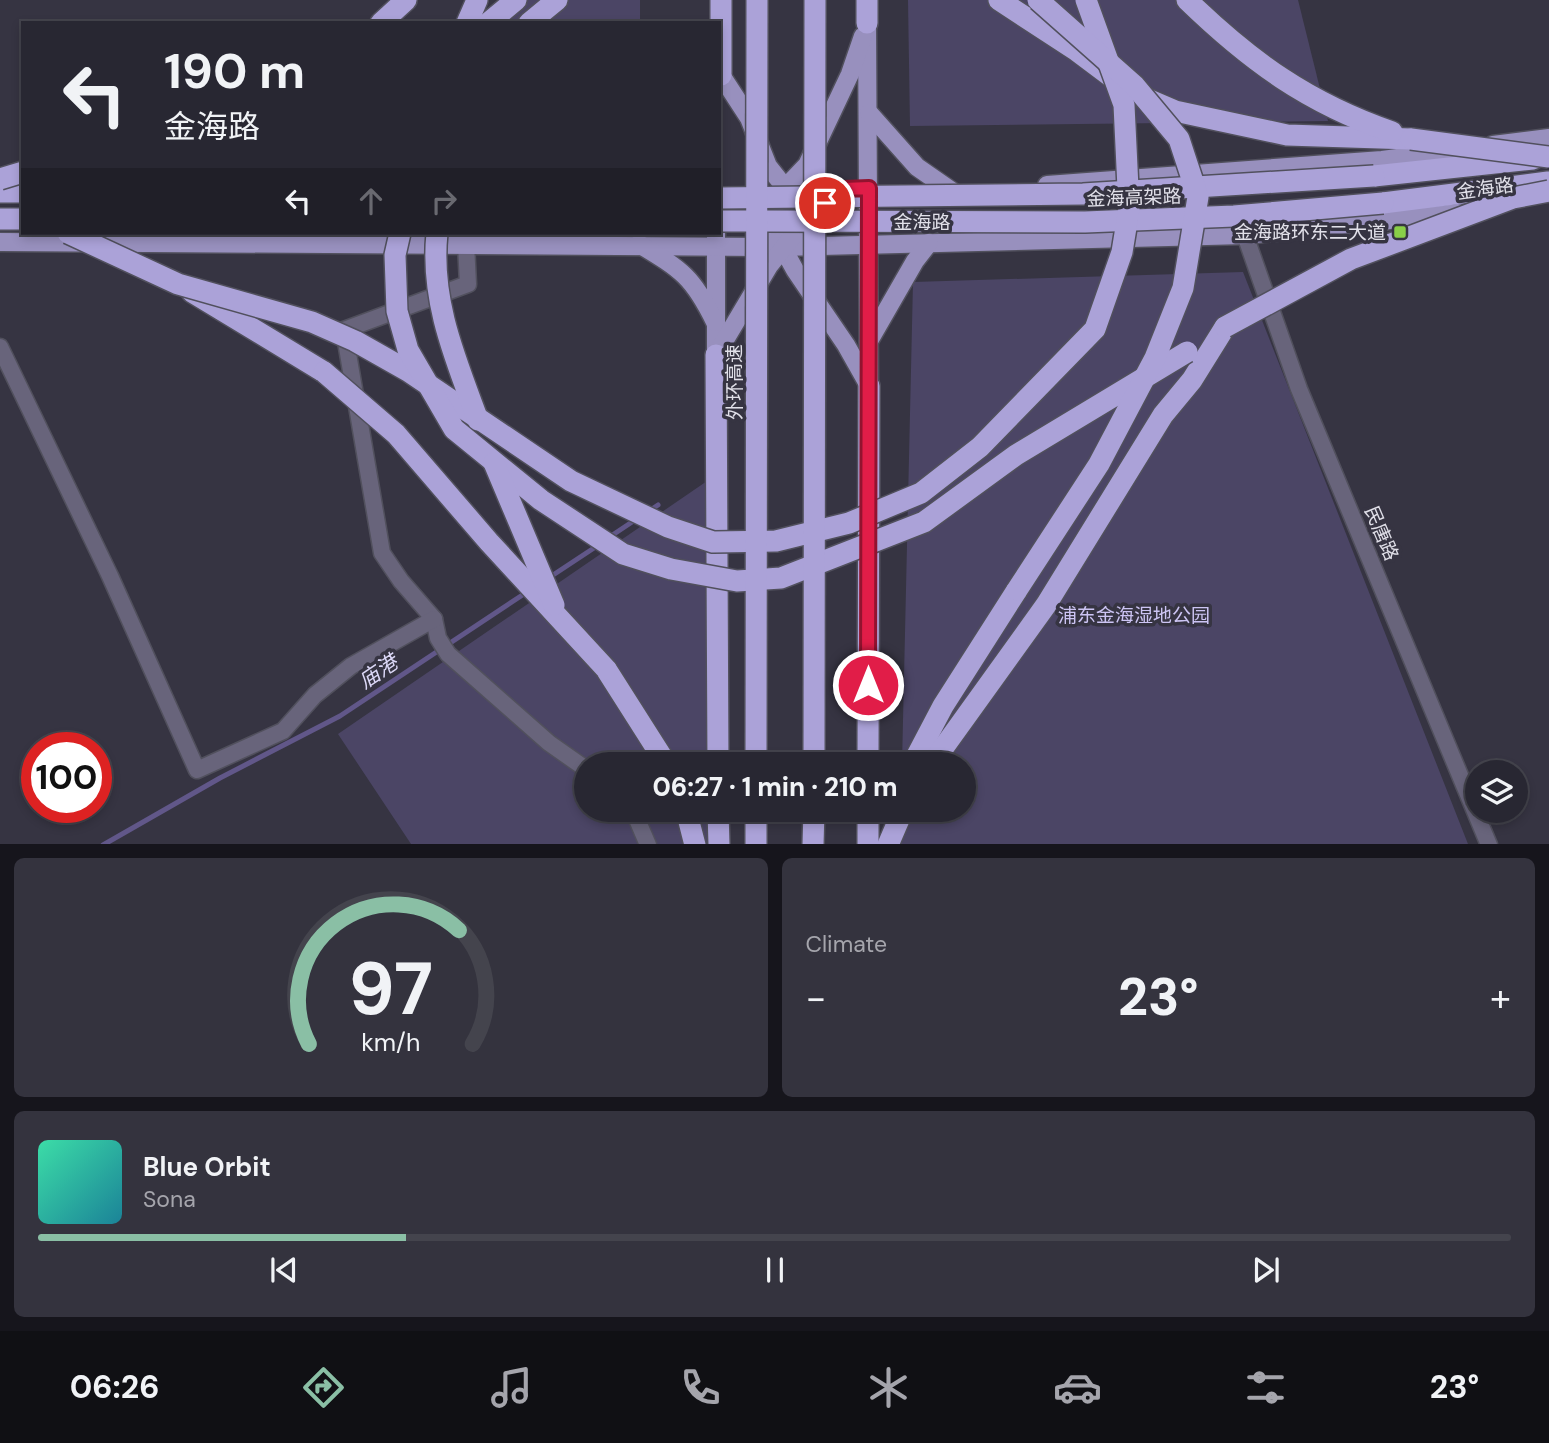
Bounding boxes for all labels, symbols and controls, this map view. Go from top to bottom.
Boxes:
text: 190 m [164,39,305,103]
icon: left [49,49,140,140]
text: 金海路 [164,106,260,148]
street label: 金海路 [1455,172,1515,205]
pin [795,173,855,233]
icon: left [279,182,317,220]
icon: ahead [352,182,390,220]
icon: right [425,182,463,220]
street label: 金海高架路 [1086,183,1182,212]
icon: arrive [806,184,844,222]
street label: 金海路 [893,210,951,235]
place label: 金海路环东二大道 [1234,220,1386,245]
marker: 金海路环东二大道 [1392,224,1408,240]
street label: 外环高速 [722,344,747,420]
street label: 民唐路 [1359,502,1404,564]
park label: 浦东金海湿地公园 [1058,603,1210,628]
water label: 庙港 [353,647,406,695]
position arrow [831,648,905,722]
speed limit sign: 100 [21,732,112,823]
map controls [1465,760,1528,823]
button: layers [1465,760,1528,823]
text: 06:27 · 1 min · 210 m [652,770,898,804]
text: Climate [806,929,887,959]
text: 97 [348,942,433,1037]
text: 23° [1118,963,1198,1031]
text: − [806,973,826,1023]
text: + [1490,973,1511,1023]
text: km/h [361,1025,420,1058]
text: Blue Orbit [143,1150,271,1184]
text: Sona [143,1184,196,1214]
icon: previous [265,1251,303,1289]
icon: pause [756,1251,794,1289]
icon: next [1247,1251,1285,1289]
icon: directions [299,1363,348,1412]
icon: music [487,1363,536,1412]
icon: phone [676,1363,725,1412]
icon: climate [864,1363,913,1412]
icon: car [1053,1363,1102,1412]
icon: filters [1241,1363,1290,1412]
text: 06:26 [70,1366,159,1408]
text: 23° [1430,1366,1479,1408]

